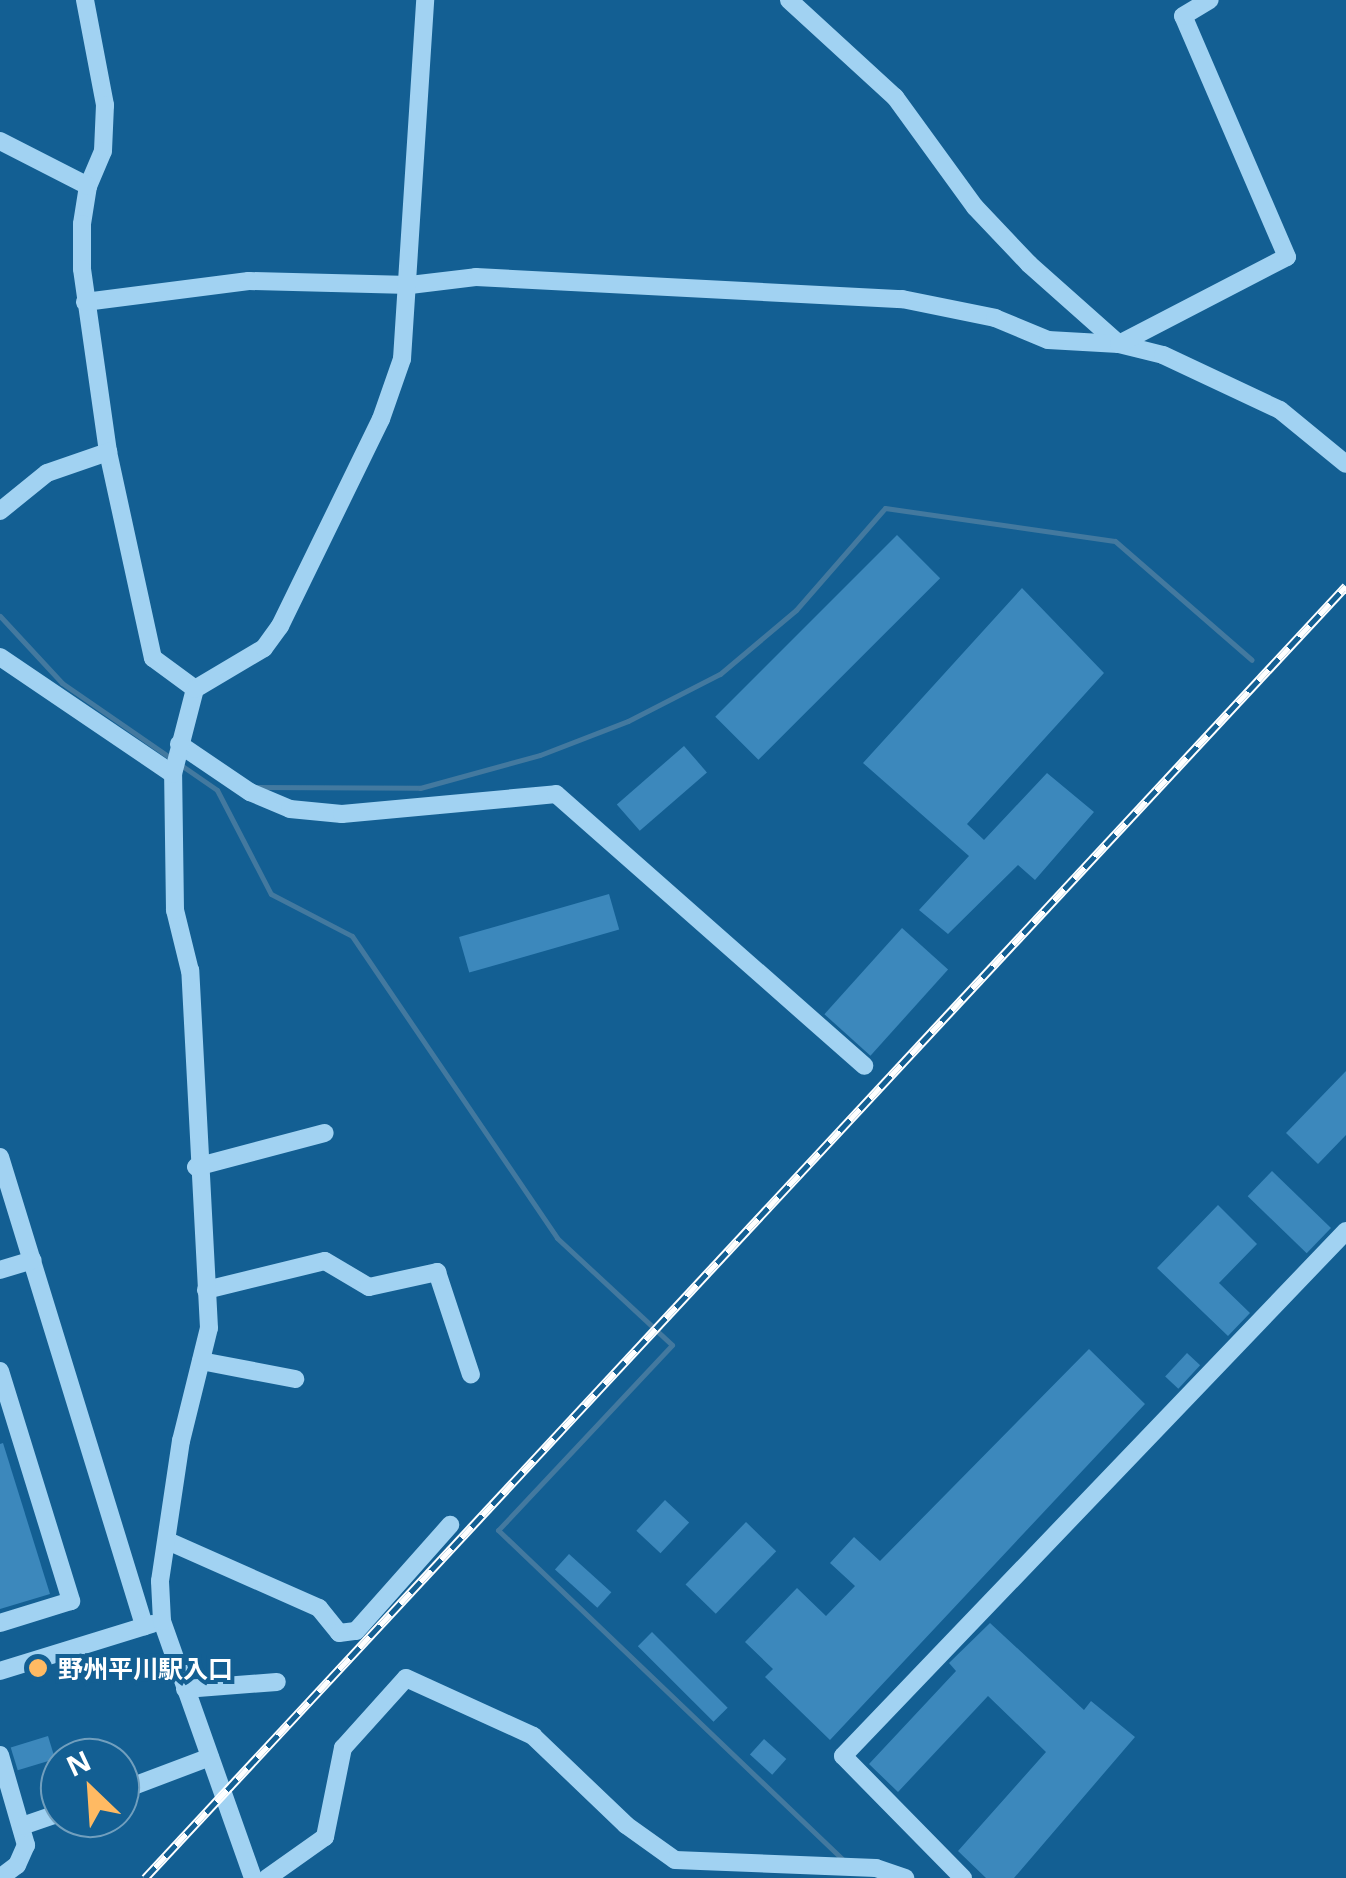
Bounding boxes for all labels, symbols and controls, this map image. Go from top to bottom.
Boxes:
place label: 野州平川駅入口 [58,1653,233,1683]
marker: 野州平川駅入口 [27,1657,49,1679]
north arrow [40,1738,140,1838]
text: N [60,1741,97,1785]

